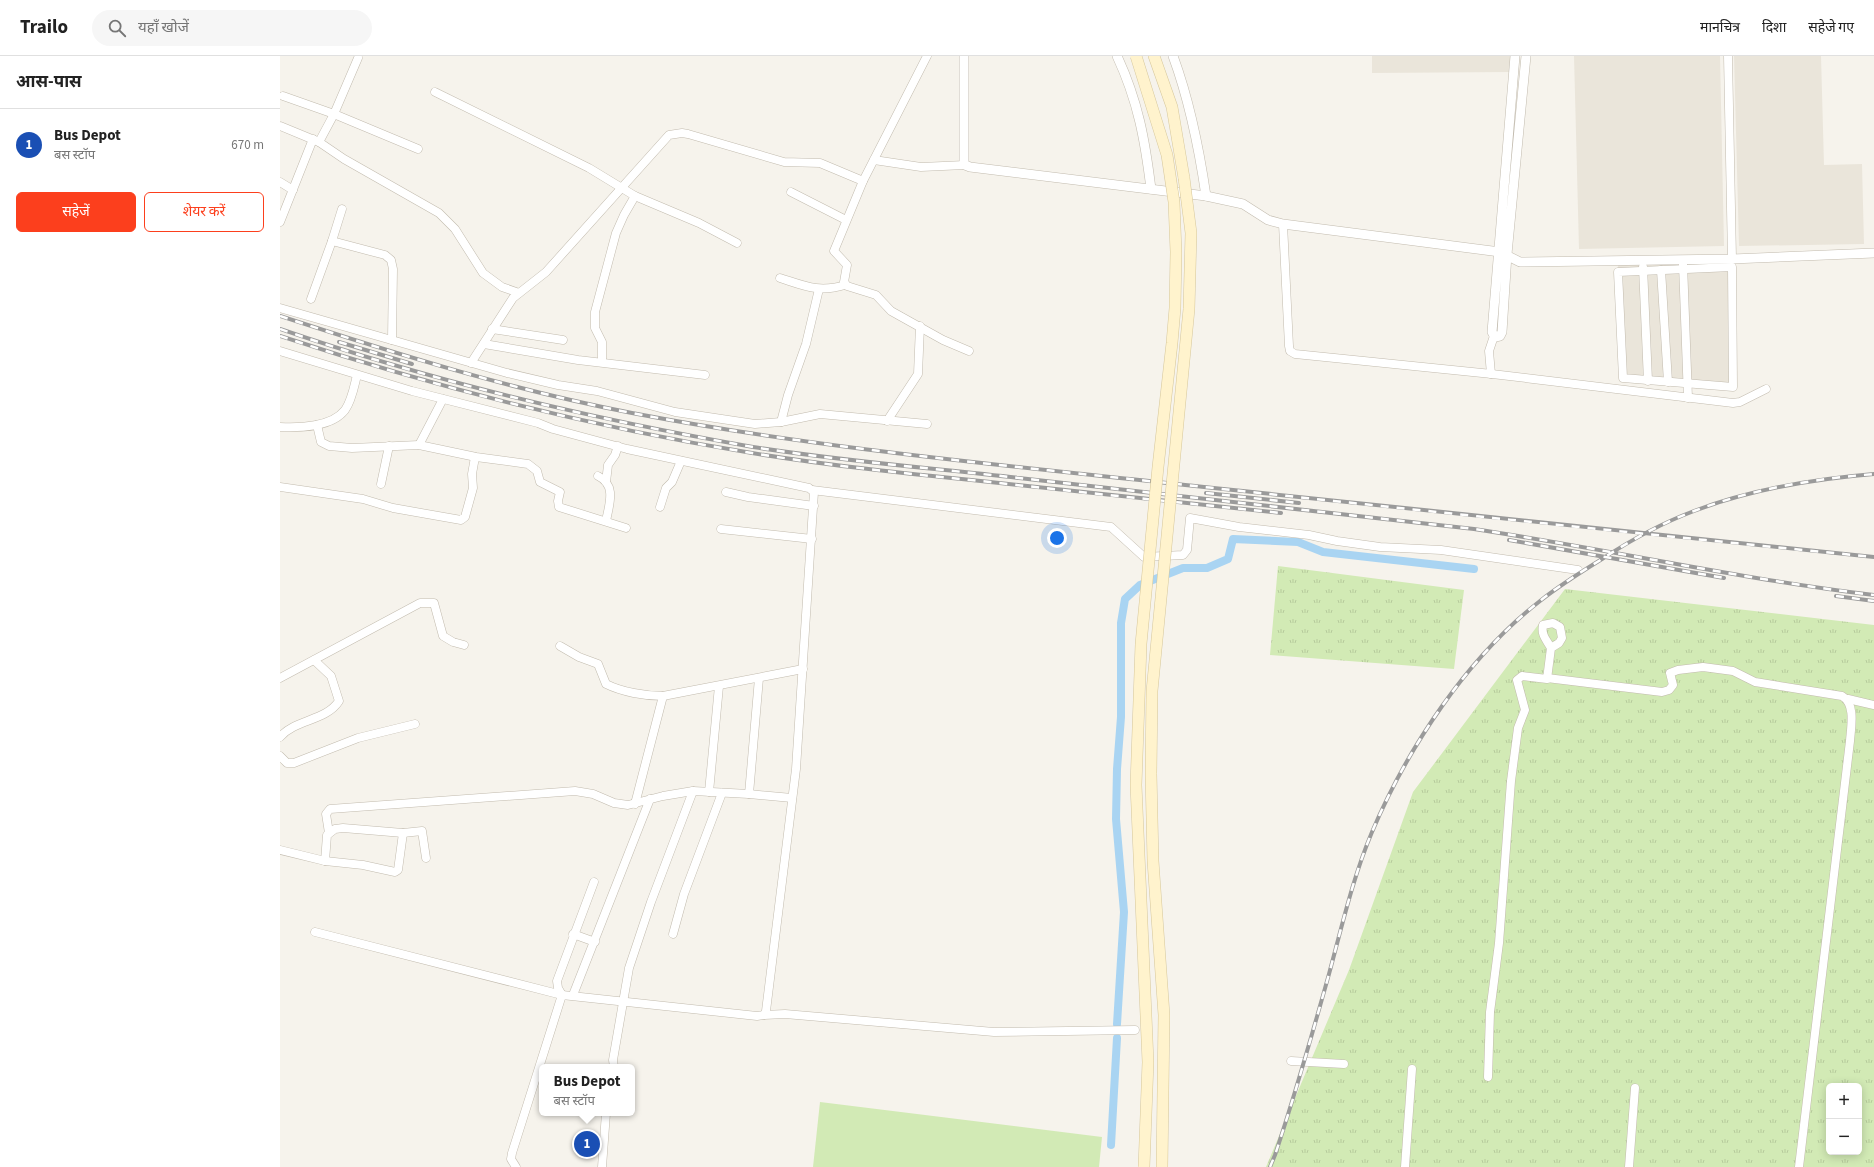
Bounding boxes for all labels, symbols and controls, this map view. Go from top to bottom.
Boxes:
search box [92,10,372,46]
text: Trailo [20,14,68,41]
icon: search [106,17,128,39]
text: यहाँ खोजें [138,17,189,38]
text: मानचित्र [1700,18,1740,38]
text: दिशा [1762,18,1786,38]
text: सहेजे गए [1808,18,1854,38]
text: आस-पास [16,70,82,94]
text: Bus Depot [54,125,121,146]
text: 1 [26,136,32,154]
text: 670 m [231,136,264,154]
text: बस स्टॉप [54,146,95,164]
button: सहेजें [16,192,136,232]
button: शेयर करें [144,192,264,232]
your location [1047,528,1067,548]
popup [539,1064,635,1116]
text: Bus Depot [554,1071,620,1092]
map controls [1826,1083,1862,1155]
button: + [1826,1083,1862,1119]
text: बस स्टॉप [554,1092,595,1110]
button: − [1826,1119,1862,1155]
pin: 1 [574,1129,600,1159]

